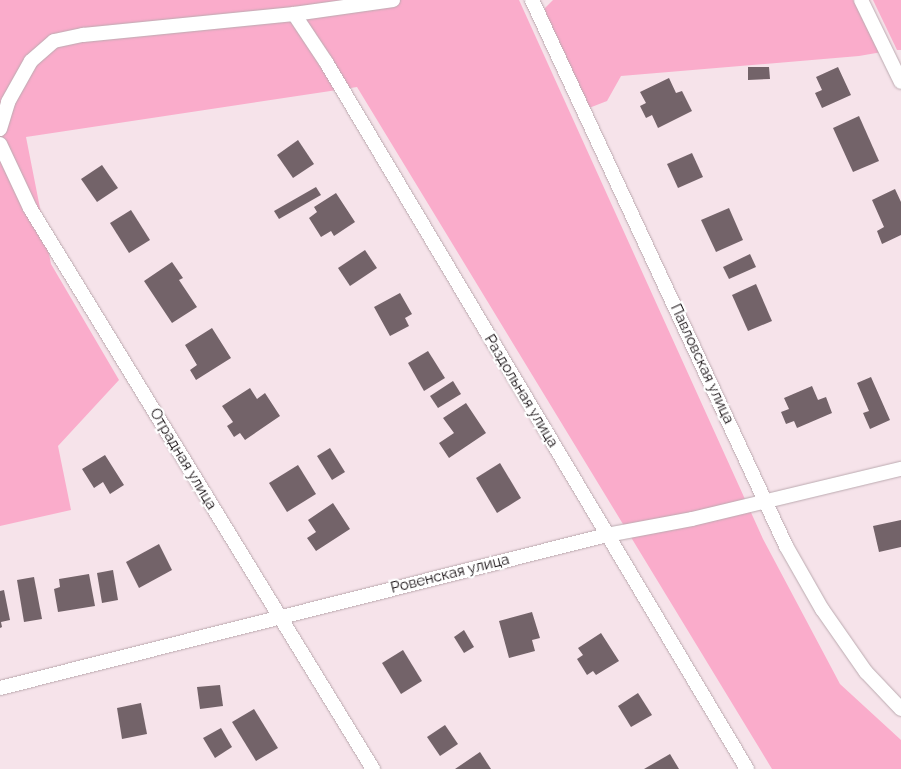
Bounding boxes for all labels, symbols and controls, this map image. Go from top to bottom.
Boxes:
street label: Павловская улица [666,301,738,427]
street label: Раздольная улица [480,331,562,451]
street label: Отрадная улица [146,405,220,513]
street label: Ровенская улица [389,551,511,597]

